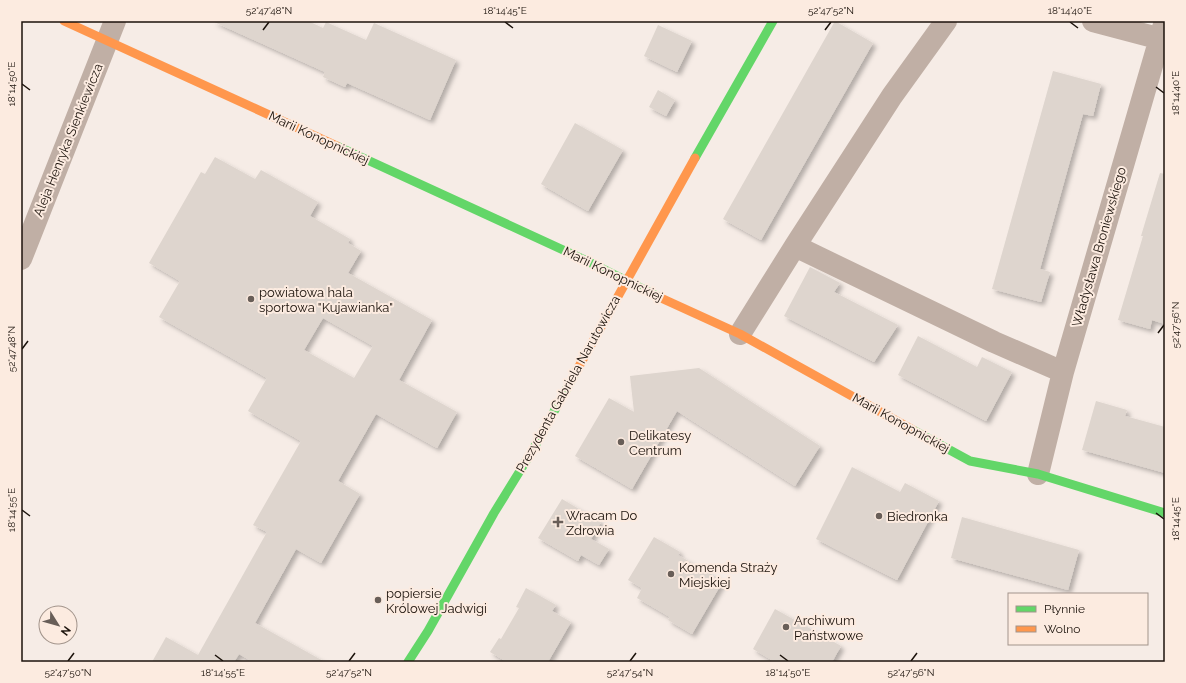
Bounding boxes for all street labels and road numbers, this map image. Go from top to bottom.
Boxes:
street label: Aleja Henryka Sienkiewicza [30,61,106,219]
street label: Marii Konopnickiej [267,108,371,168]
street label: Władysława Broniewskiego [1069,165,1129,329]
street label: Marii Konopnickiej [561,243,665,305]
street label: Prezydenta Gabriela Narutowicza [513,293,623,475]
street label: Marii Konopnickiej [850,390,952,456]

